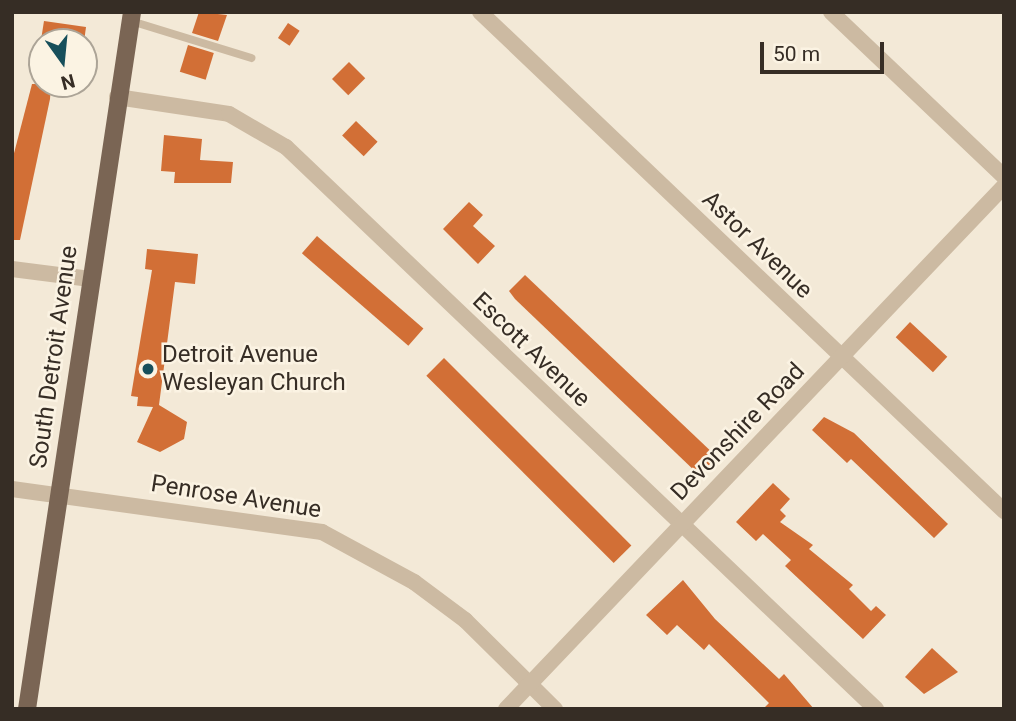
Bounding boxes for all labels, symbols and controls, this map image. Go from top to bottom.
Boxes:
north arrow [28,28,98,98]
scale bar [764,28,888,72]
text: 50 m [773,42,820,66]
text: N [59,69,77,95]
street label: Astor Avenue [696,185,818,305]
street label: South Detroit Avenue [24,244,84,470]
street label: Escott Avenue [466,287,596,413]
place label: Detroit Avenue Wesleyan Church [162,341,346,397]
street label: Devonshire Road [665,357,811,507]
marker: Detroit Avenue Wesleyan Church [140,361,156,377]
street label: Penrose Avenue [149,469,323,525]

